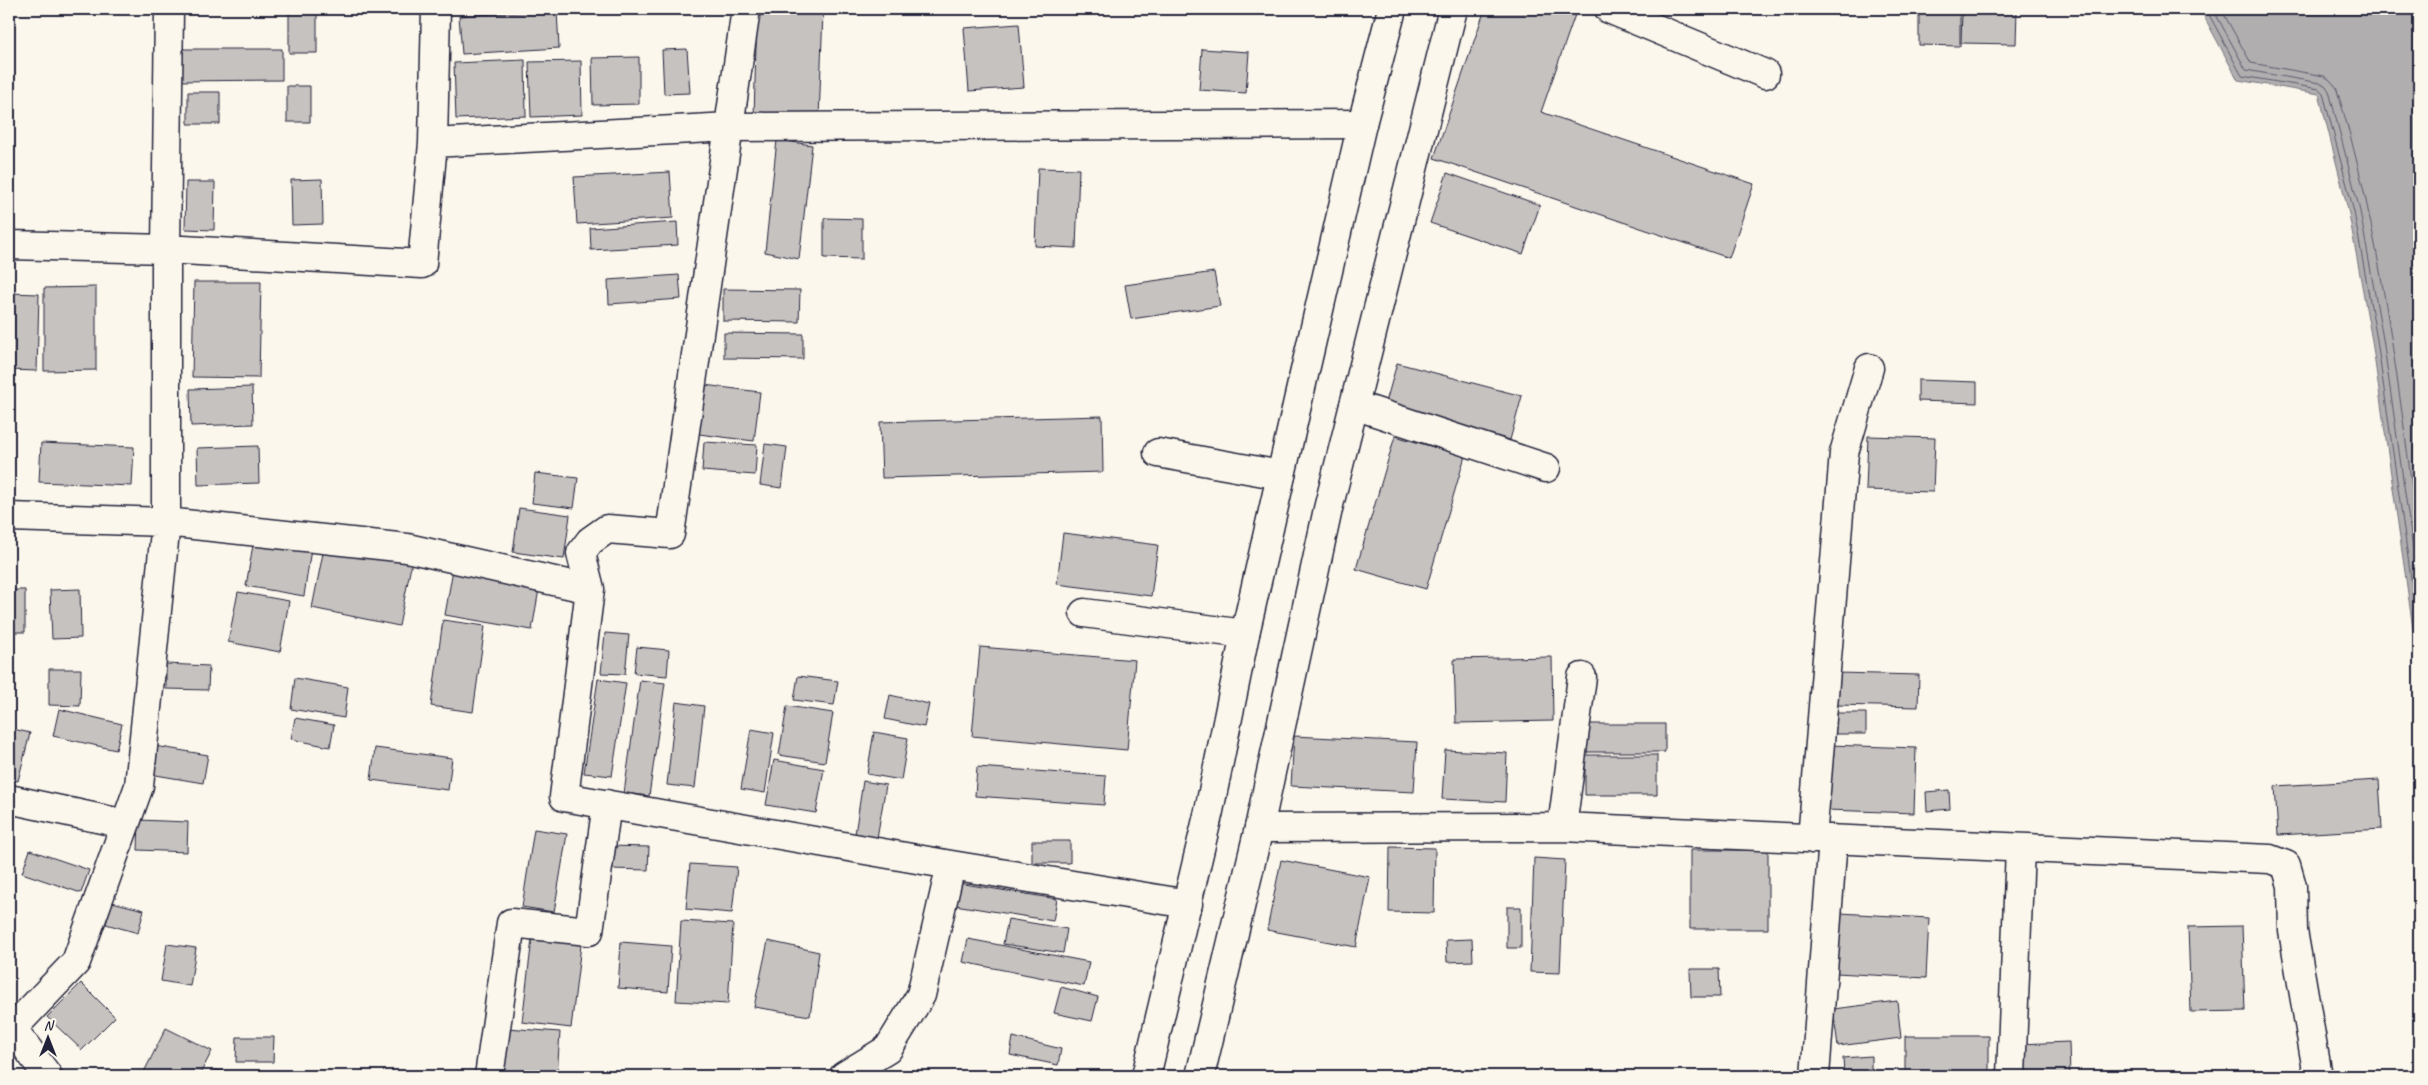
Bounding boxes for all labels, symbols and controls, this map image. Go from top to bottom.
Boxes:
north arrow [22,1012,72,1062]
text: N [44,1017,55,1034]

